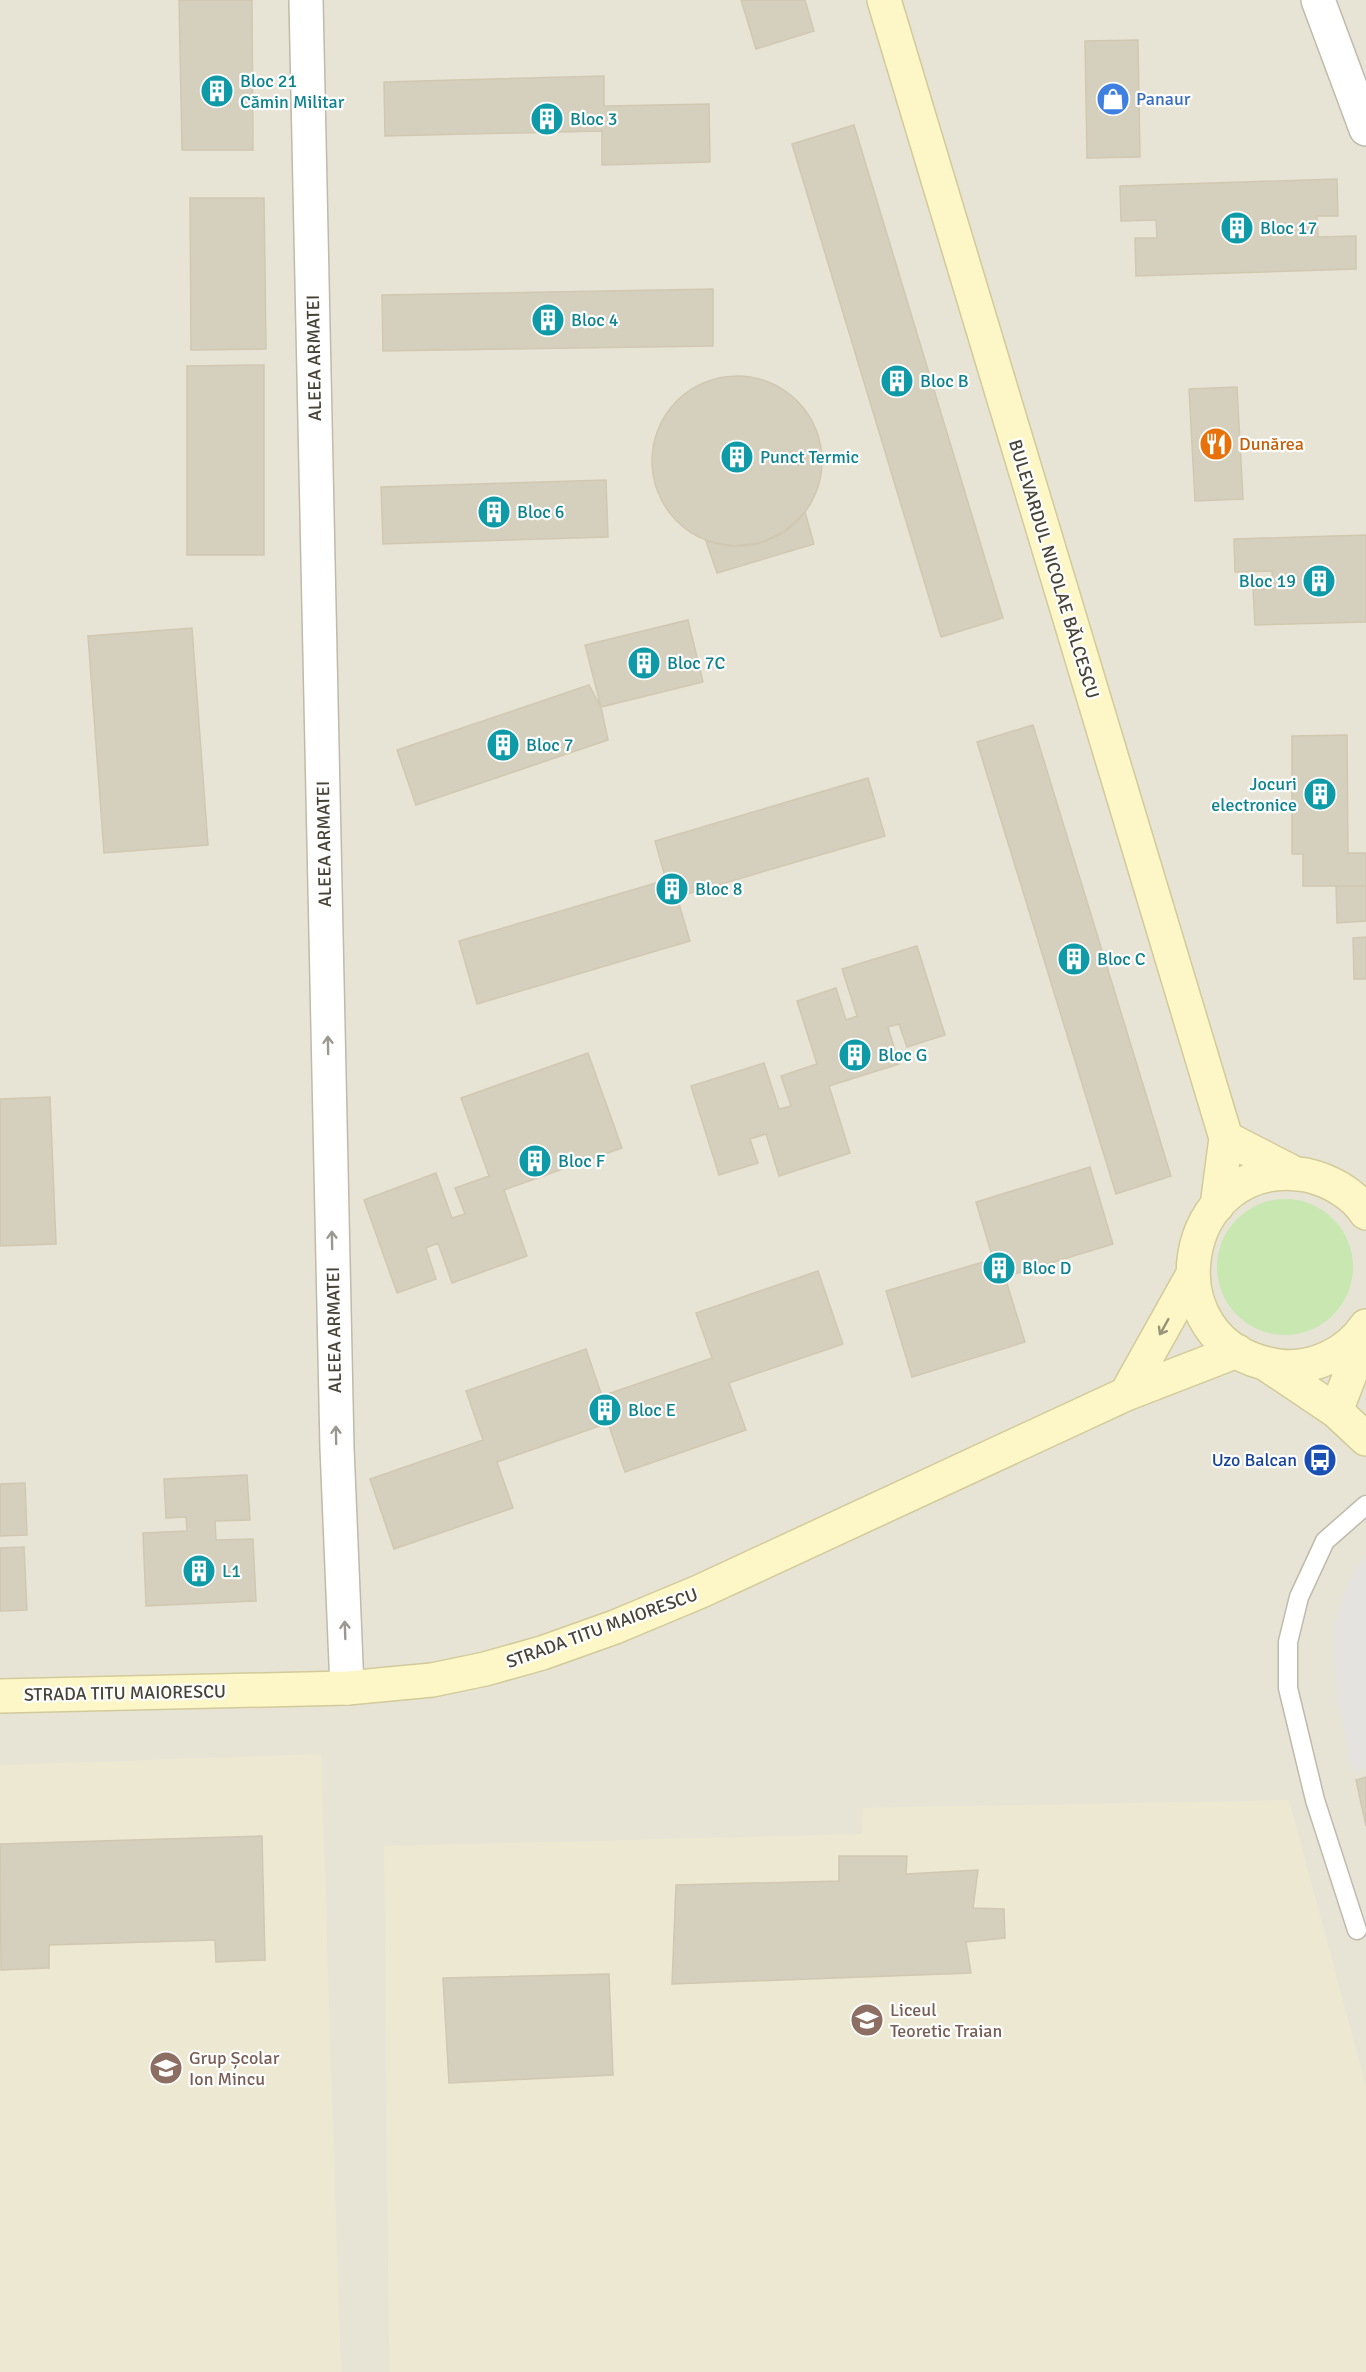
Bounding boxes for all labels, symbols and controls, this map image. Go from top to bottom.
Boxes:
place label: Bloc 21 Cămin Militar [240,70,345,113]
building icon: Bloc 21 Cămin Militar [199,73,235,109]
shop icon: Panaur [1095,81,1131,117]
place label: Panaur [1136,88,1191,110]
building icon: Bloc 3 [529,101,565,137]
place label: Bloc 3 [570,108,618,130]
building icon: Bloc 17 [1219,210,1255,246]
place label: Bloc 17 [1260,217,1317,239]
street label: ALEEA ARMATEI [302,295,326,421]
building icon: Bloc 4 [530,302,566,338]
place label: Bloc 4 [571,309,619,331]
building icon: Bloc B [879,363,915,399]
place label: Bloc B [920,370,969,392]
restaurant icon: Dunărea [1198,426,1234,462]
place label: Dunărea [1239,433,1304,455]
street label: BULEVARDUL NICOLAE BĂLCESCU [1004,437,1104,701]
building icon: Punct Termic [719,439,755,475]
place label: Punct Termic [760,446,859,468]
building icon: Bloc 6 [476,494,512,530]
place label: Bloc 6 [517,501,565,523]
building icon: Bloc 19 [1301,563,1337,599]
place label: Bloc 19 [1239,570,1296,592]
building icon: Bloc 7C [626,645,662,681]
place label: Bloc 7C [667,652,726,674]
building icon: Bloc 7 [485,727,521,763]
place label: Bloc 7 [526,734,574,756]
place label: Jocuri electronice [1211,773,1297,816]
building icon: Jocuri electronice [1302,776,1338,812]
street label: ALEEA ARMATEI [312,781,336,907]
building icon: Bloc 8 [654,871,690,907]
place label: Bloc 8 [695,878,743,900]
building icon: Bloc C [1056,941,1092,977]
place label: Bloc C [1097,948,1146,970]
one-way arrow [322,1036,334,1056]
building icon: Bloc G [837,1037,873,1073]
place label: Bloc G [878,1044,927,1066]
building icon: Bloc F [517,1143,553,1179]
place label: Bloc F [558,1150,605,1172]
one-way arrow [327,1231,338,1251]
building icon: Bloc D [981,1250,1017,1286]
place label: Bloc D [1022,1257,1071,1279]
street label: ALEEA ARMATEI [322,1267,346,1393]
one-way arrow [1158,1318,1170,1335]
building icon: Bloc E [587,1392,623,1428]
place label: Bloc E [628,1399,676,1421]
one-way arrow [331,1426,342,1446]
bus stop icon: Uzo Balcan [1302,1442,1338,1478]
place label: Uzo Balcan [1212,1449,1297,1471]
building icon: L1 [181,1553,217,1589]
place label: L1 [222,1560,241,1582]
street label: STRADA TITU MAIORESCU [503,1583,701,1673]
one-way arrow [339,1621,350,1641]
street label: STRADA TITU MAIORESCU [24,1680,226,1706]
place label: Liceul Teoretic Traian [890,1999,1002,2042]
school or university icon: Liceul Teoretic Traian [849,2002,885,2038]
place label: Grup Școlar Ion Mincu [189,2047,280,2090]
school or university icon: Grup Școlar Ion Mincu [148,2050,184,2086]

